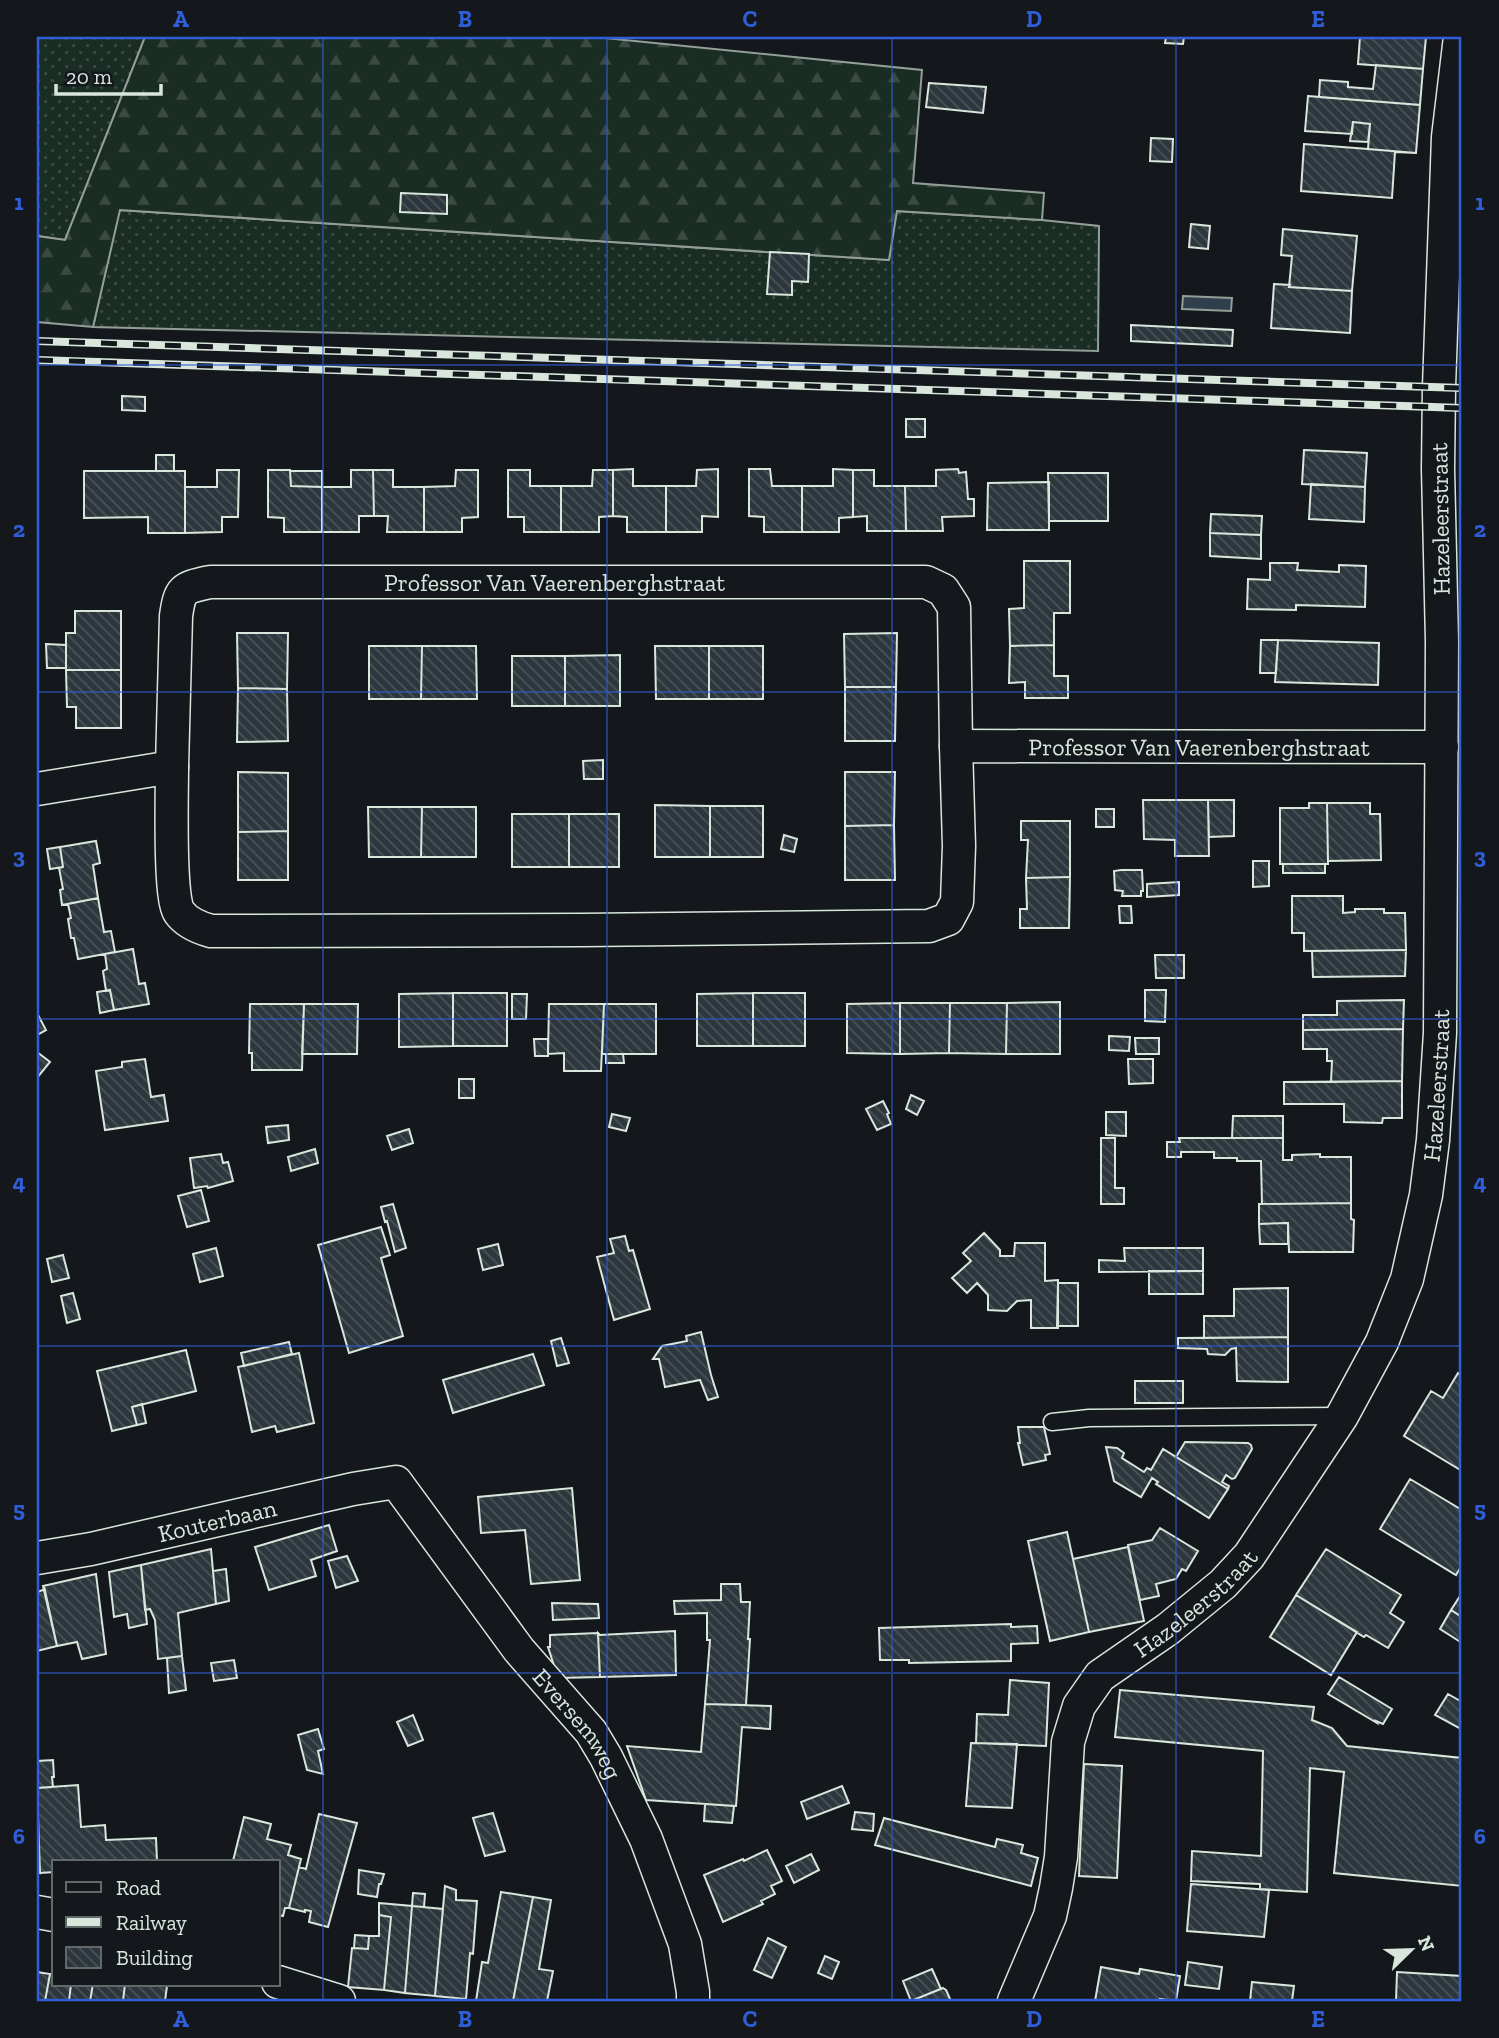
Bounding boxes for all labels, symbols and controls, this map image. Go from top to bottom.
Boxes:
text: A [173,5,189,33]
text: B [458,5,472,33]
text: C [743,5,757,33]
text: D [1026,5,1042,33]
text: E [1311,5,1325,33]
scale bar [56,52,161,96]
text: 20 m [66,64,112,89]
text: 1 [14,188,24,216]
text: 1 [1475,188,1485,216]
street label: Hazeleerstraat [1424,442,1456,595]
text: 2 [13,515,25,543]
text: 2 [1474,515,1486,543]
street label: Professor Van Vaerenberghstraat [384,568,725,597]
street label: Professor Van Vaerenberghstraat [1028,732,1370,761]
text: 3 [13,842,25,870]
text: 3 [1474,842,1486,870]
street label: Hazeleerstraat [1416,1009,1455,1163]
text: 4 [12,1168,26,1196]
text: 4 [1473,1168,1487,1196]
street label: Kouterbaan [155,1492,279,1548]
text: 5 [13,1495,25,1523]
text: 5 [1474,1495,1486,1523]
street label: Hazeleerstraat [1128,1544,1264,1663]
street label: Eversemweg [527,1662,629,1783]
text: 6 [13,1822,25,1850]
text: 6 [1474,1822,1486,1850]
legend [52,1860,280,1986]
text: Road [116,1875,162,1900]
text: Railway [116,1910,187,1935]
north arrow [1376,1916,1446,1986]
text: N [1413,1932,1440,1955]
text: Building [116,1945,193,1970]
text: A [173,2005,189,2033]
text: B [458,2005,472,2033]
text: C [743,2005,757,2033]
text: D [1026,2005,1042,2033]
text: E [1311,2005,1325,2033]

